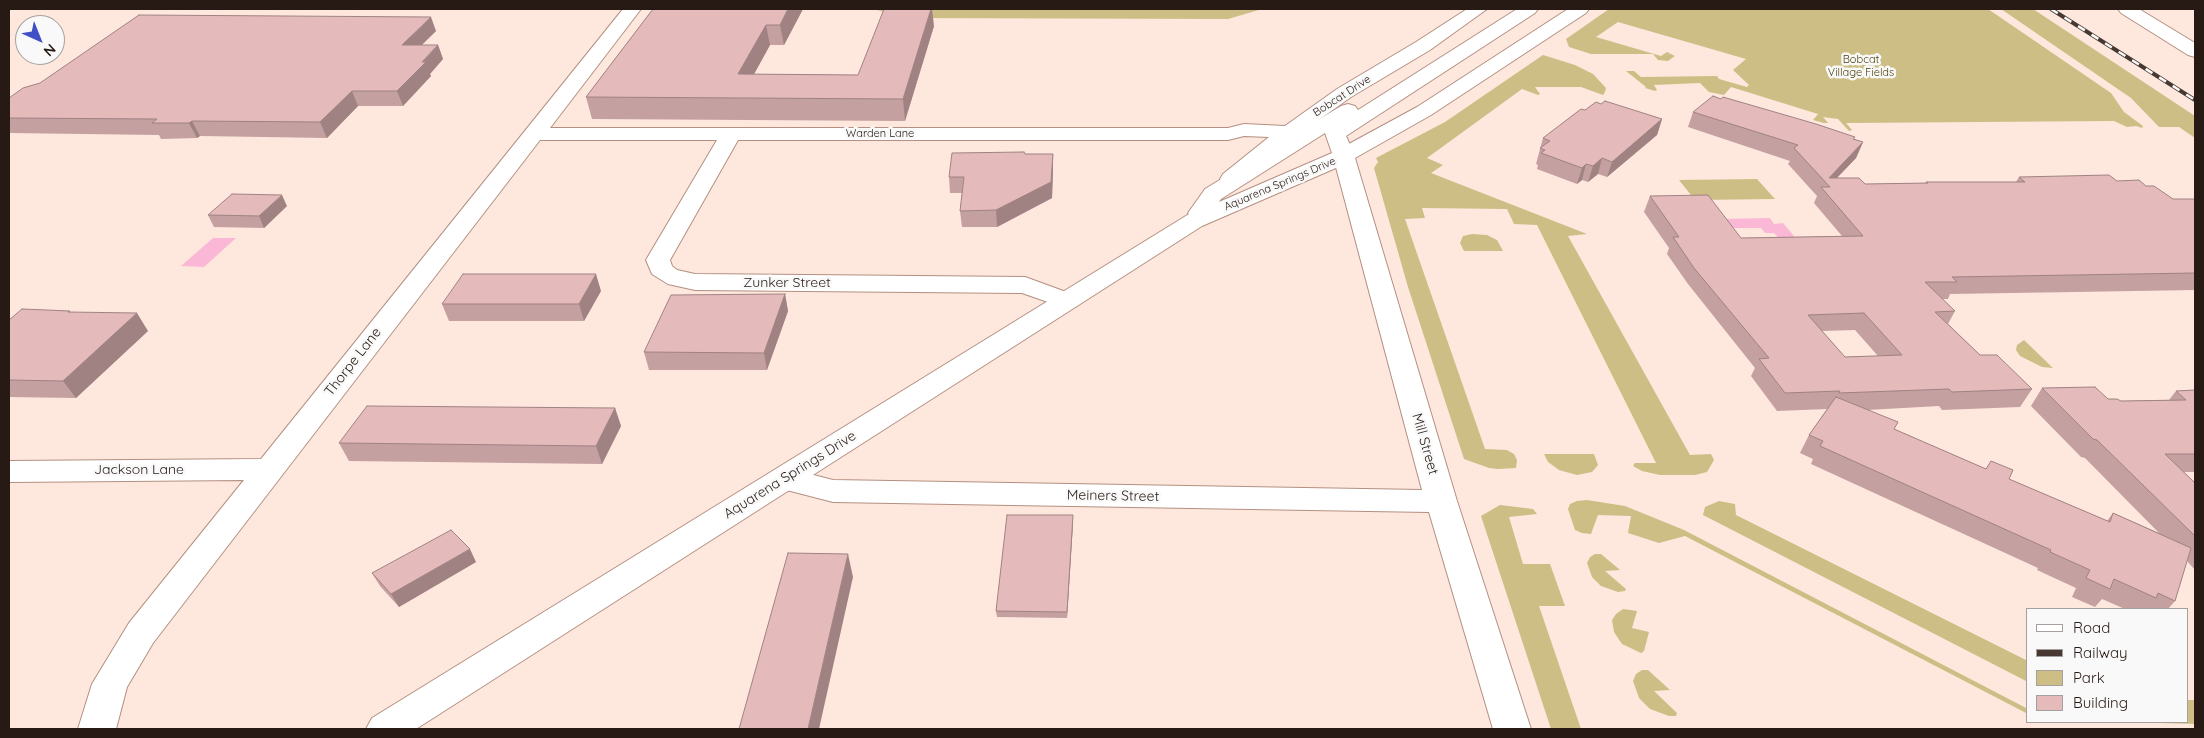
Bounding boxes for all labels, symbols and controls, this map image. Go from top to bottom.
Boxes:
north arrow [15,15,65,65]
text: N [40,40,60,60]
park label: Bobcat Village Fields [1828,53,1894,79]
street label: Bobcat Drive [1311,72,1373,120]
street label: Warden Lane [846,127,914,141]
street label: Aquarena Springs Drive [1222,154,1338,214]
street label: Zunker Street [743,275,831,291]
street label: Thorpe Lane [321,324,385,400]
street label: Mill Street [1408,411,1442,477]
street label: Aquarena Springs Drive [721,427,859,523]
street label: Jackson Lane [94,462,184,478]
street label: Meiners Street [1067,487,1159,505]
legend [2026,608,2189,723]
text: Road [2073,618,2110,637]
text: Railway [2073,643,2128,662]
text: Park [2073,668,2105,687]
text: Building [2073,693,2128,712]

